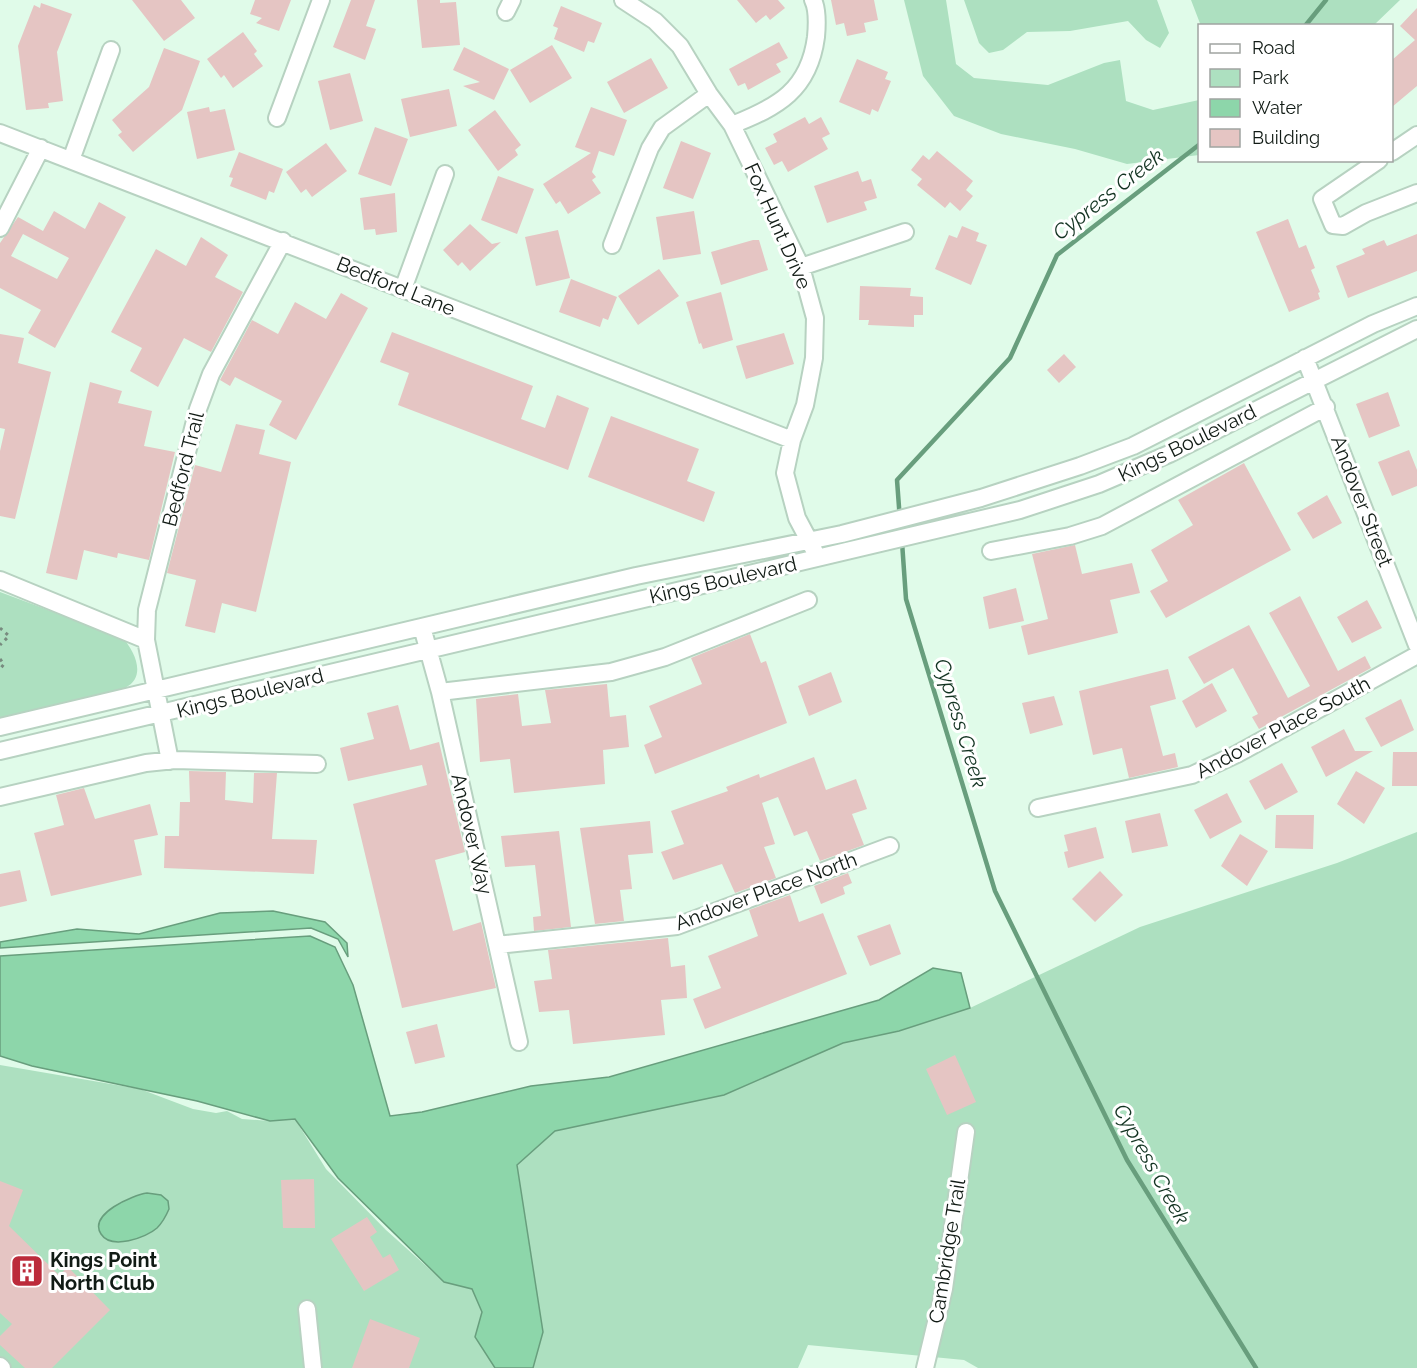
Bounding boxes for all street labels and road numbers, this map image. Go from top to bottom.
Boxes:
street label: Fox Hunt Drive [739,159,817,293]
street label: Bedford Lane [333,251,459,321]
street label: Kings Boulevard [1114,399,1260,487]
street label: Bedford Trail [157,409,209,529]
street label: Andover Street [1326,432,1398,570]
street label: Kings Boulevard [647,551,799,609]
street label: Kings Boulevard [174,663,326,723]
street label: Andover Place South [1192,671,1374,783]
street label: Andover Way [446,771,498,897]
street label: Andover Place North [672,847,860,935]
street label: Cambridge Trail [924,1177,970,1325]

